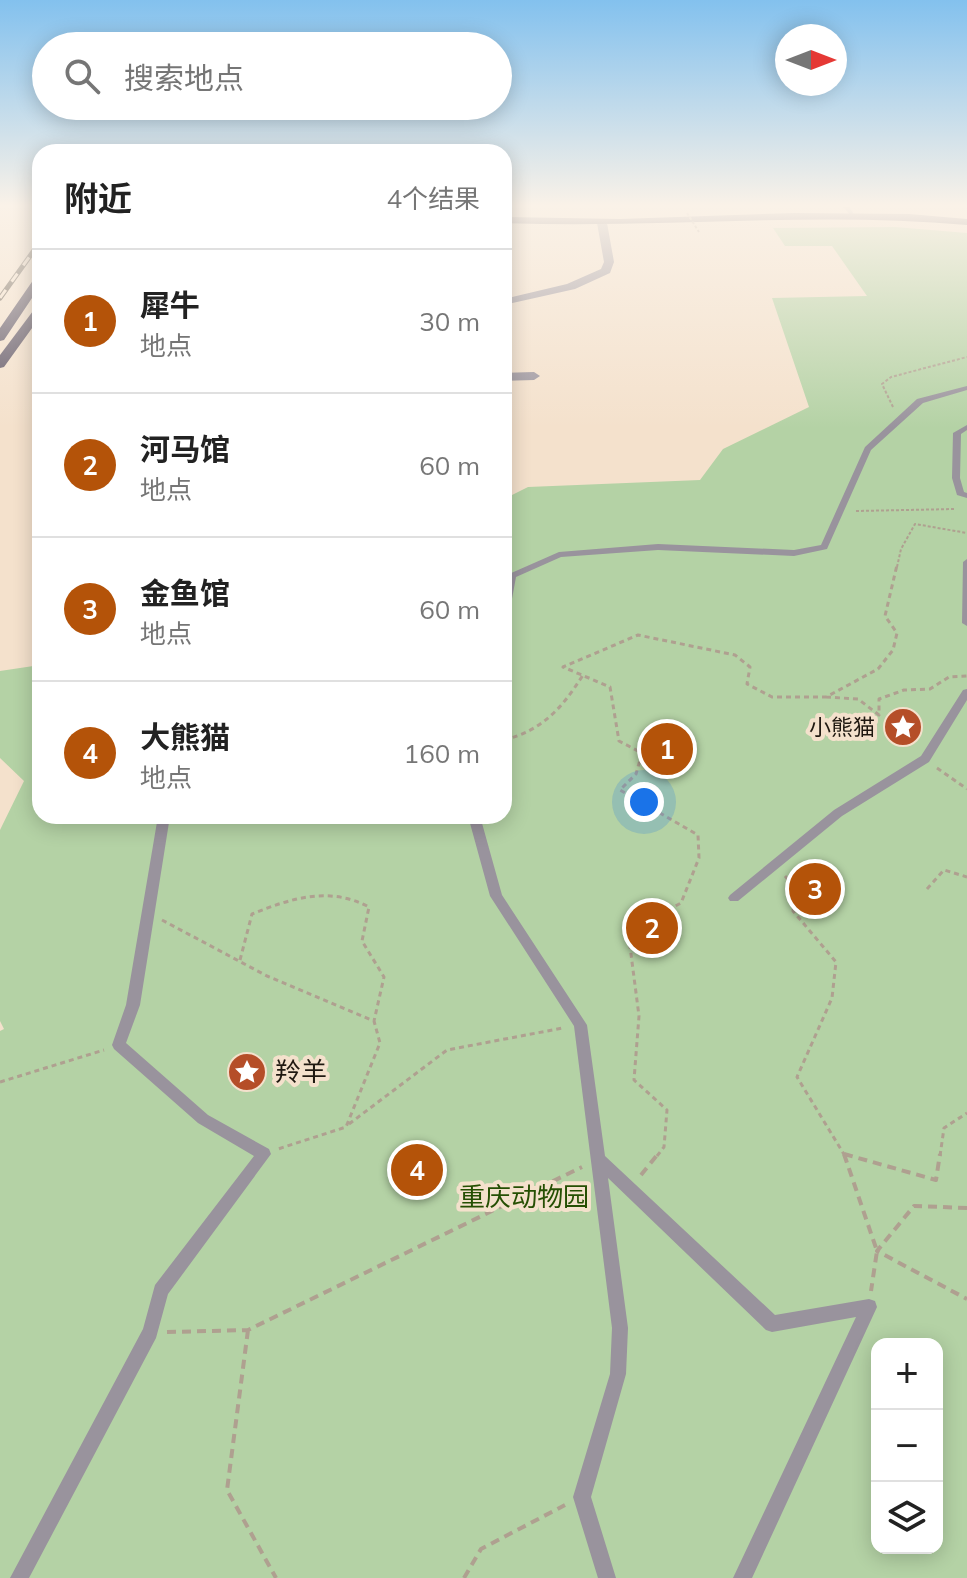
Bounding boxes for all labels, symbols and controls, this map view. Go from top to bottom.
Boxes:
north arrow [775,24,847,96]
search box [32,32,512,120]
icon: search [60,54,104,98]
text: 搜索地点 [124,59,244,97]
text: 附近 [64,177,132,220]
text: 4个结果 [386,182,480,215]
text: 犀牛 [140,286,200,324]
text: 1 [82,305,98,338]
text: 30 m [419,305,480,338]
text: 地点 [140,329,192,362]
text: 河马馆 [140,430,230,468]
text: 2 [82,449,98,482]
text: 60 m [419,449,480,482]
text: 地点 [140,473,192,506]
text: 金鱼馆 [140,574,230,612]
text: 3 [82,593,98,626]
text: 60 m [419,593,480,626]
text: 地点 [140,617,192,650]
place icon: 小熊猫 [882,706,924,748]
place label: 小熊猫 [809,713,875,741]
text: 大熊猫 [140,718,230,756]
pin: 1 [641,719,693,779]
text: 4 [82,737,98,770]
text: 160 m [404,737,480,770]
text: 地点 [140,761,192,794]
your location [624,782,664,822]
pin: 3 [789,859,841,919]
pin: 2 [626,898,678,958]
place icon: 羚羊 [226,1051,268,1093]
place label: 羚羊 [275,1055,327,1088]
pin: 4 [391,1140,443,1200]
park label: 重庆动物园 [459,1180,589,1213]
map controls [871,1338,943,1554]
button: + [871,1338,943,1410]
button: − [871,1410,943,1482]
button: layers [871,1482,943,1554]

